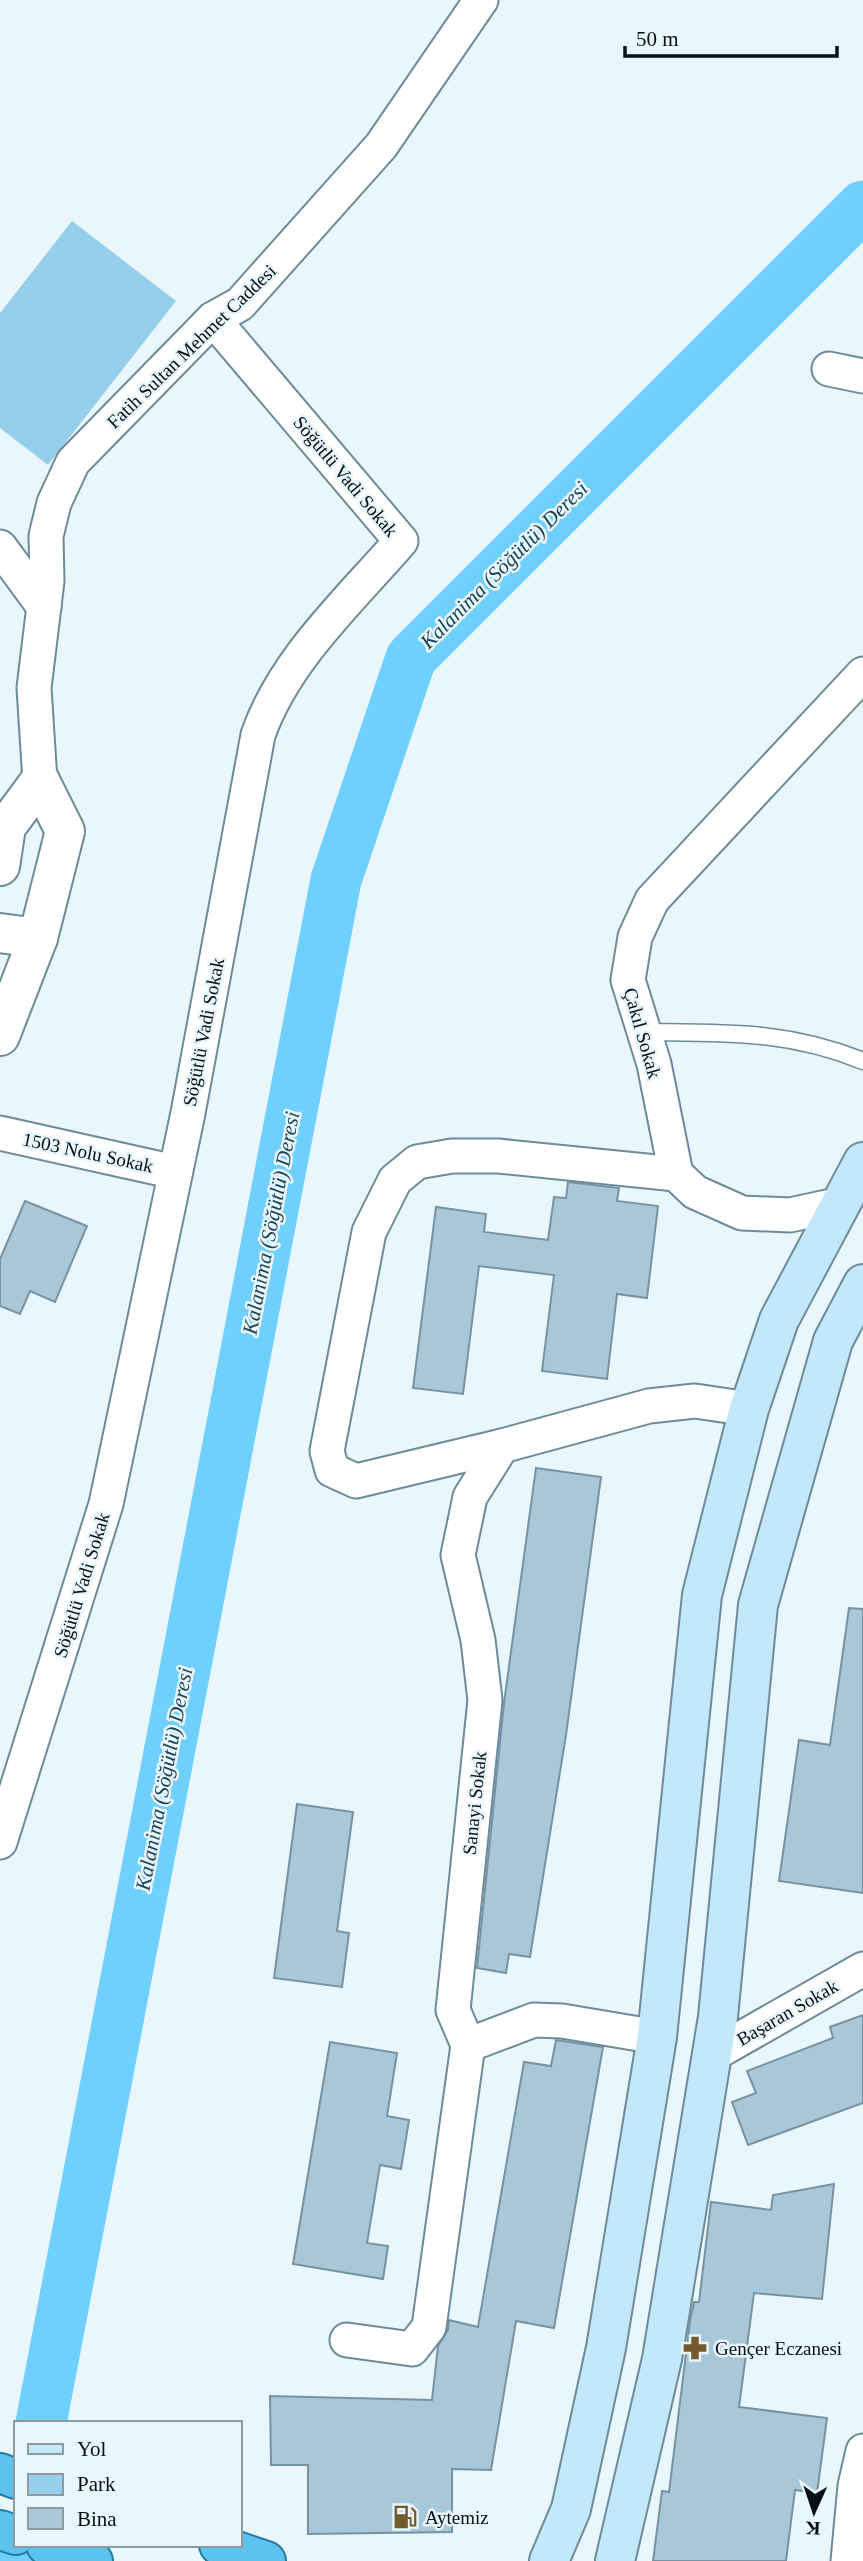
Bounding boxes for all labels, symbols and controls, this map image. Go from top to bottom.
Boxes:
scale bar [625,14,837,58]
text: 50 m [636,27,679,51]
street label: Fatih Sultan Mehmet Caddesi [103,260,280,433]
street label: Söğütlü Vadi Sokak [289,412,402,541]
water label: Kalanima (Söğütlü) Deresi [415,476,593,654]
street label: Söğütlü Vadi Sokak [179,956,228,1108]
street label: Çakıl Sokak [620,985,666,1081]
water label: Kalanima (Söğütlü) Deresi [237,1109,304,1338]
street label: 1503 Nolu Sokak [21,1128,156,1177]
street label: Söğütlü Vadi Sokak [49,1510,114,1660]
water label: Kalanima (Söğütlü) Deresi [130,1665,197,1894]
street label: Sanayi Sokak [459,1750,490,1856]
street label: Başaran Sokak [733,1975,842,2050]
pharmacy icon: Gençer Eczanesi [681,2334,709,2362]
place label: Gençer Eczanesi [715,2338,842,2359]
legend [14,2421,242,2547]
text: Yol [77,2437,107,2461]
text: Park [77,2472,116,2496]
north arrow [779,2477,849,2547]
fuel station icon: Aytemiz [391,2503,419,2531]
text: Bina [77,2507,117,2531]
place label: Aytemiz [425,2507,489,2528]
text: K [805,2518,821,2539]

